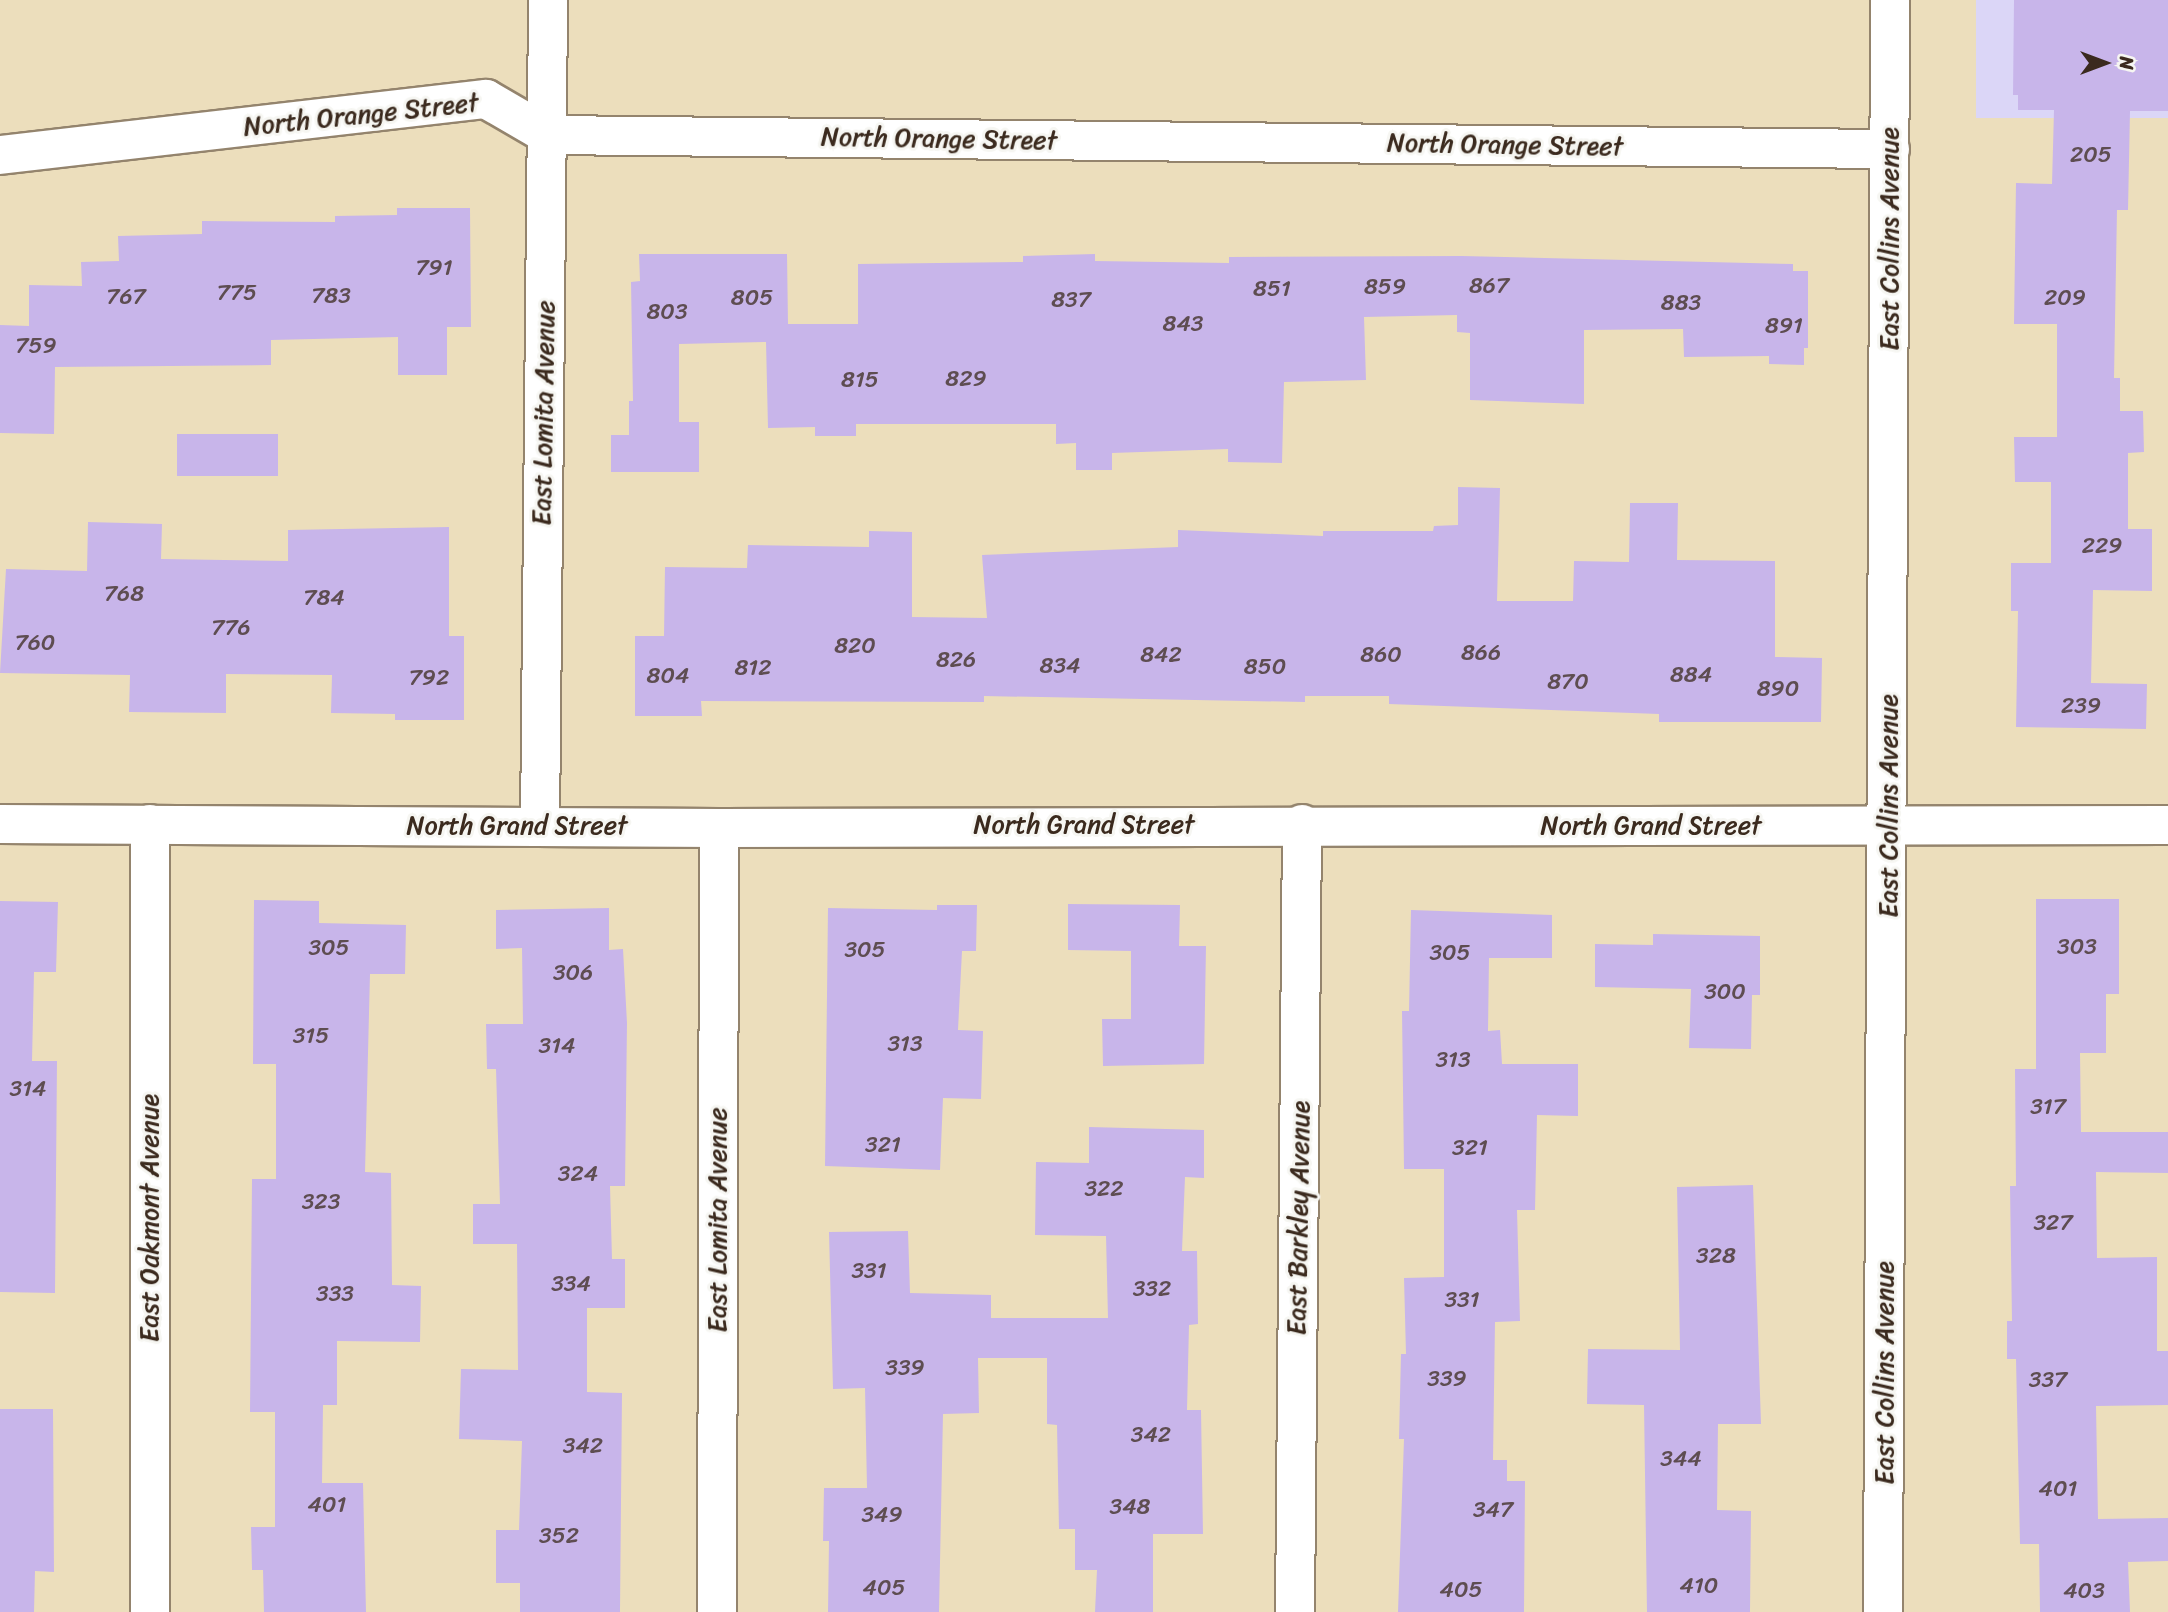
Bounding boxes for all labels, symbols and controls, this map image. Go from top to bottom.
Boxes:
north arrow [2070,28,2140,98]
text: N [2110,56,2143,70]
street label: North Orange Street [242,87,480,143]
street label: North Orange Street [820,121,1058,157]
street label: North Orange Street [1386,127,1624,163]
street label: East Collins Avenue [1874,127,1906,351]
house number: 205 [2070,141,2112,169]
house number: 791 [415,254,453,282]
house number: 867 [1469,272,1509,300]
house number: 859 [1364,273,1406,301]
house number: 851 [1253,275,1291,303]
house number: 775 [217,279,257,307]
house number: 783 [311,282,351,310]
house number: 767 [106,283,146,311]
house number: 805 [731,284,773,312]
house number: 209 [2044,284,2086,312]
house number: 837 [1051,286,1091,314]
house number: 883 [1661,289,1701,317]
house number: 803 [646,298,688,326]
street label: East Lomita Avenue [526,301,562,525]
house number: 843 [1163,310,1203,338]
house number: 891 [1765,312,1803,340]
house number: 759 [15,332,57,360]
house number: 829 [945,365,987,393]
house number: 815 [841,366,879,394]
house number: 229 [2082,532,2122,560]
house number: 768 [104,580,144,608]
house number: 784 [303,584,345,612]
house number: 776 [211,614,251,642]
house number: 760 [15,629,55,657]
house number: 820 [834,632,876,660]
house number: 866 [1461,639,1501,667]
house number: 842 [1140,641,1182,669]
house number: 860 [1360,641,1402,669]
house number: 826 [936,646,976,674]
house number: 834 [1040,652,1080,680]
house number: 850 [1244,653,1286,681]
house number: 812 [734,654,772,682]
house number: 884 [1670,661,1712,689]
house number: 804 [647,662,689,690]
house number: 792 [409,664,449,692]
house number: 870 [1547,668,1589,696]
house number: 890 [1757,675,1799,703]
house number: 239 [2061,692,2101,720]
street label: East Collins Avenue [1873,694,1905,918]
street label: North Grand Street [972,809,1196,841]
street label: North Grand Street [405,810,629,842]
street label: North Grand Street [1539,810,1763,842]
house number: 303 [2057,933,2097,961]
house number: 305 [308,934,350,962]
house number: 305 [844,936,886,964]
house number: 305 [1429,939,1471,967]
house number: 306 [553,959,593,987]
house number: 300 [1704,978,1746,1006]
house number: 315 [293,1022,329,1050]
house number: 313 [887,1030,923,1058]
house number: 314 [539,1032,575,1060]
house number: 313 [1435,1046,1471,1074]
house number: 314 [10,1075,46,1103]
street label: East Oakmont Avenue [134,1093,166,1343]
house number: 317 [2030,1093,2066,1121]
street label: East Barkley Avenue [1281,1100,1317,1336]
street label: East Lomita Avenue [702,1108,734,1332]
house number: 321 [865,1131,901,1159]
house number: 321 [1452,1134,1488,1162]
house number: 324 [558,1160,598,1188]
house number: 322 [1084,1175,1124,1203]
house number: 323 [302,1188,340,1216]
house number: 327 [2033,1209,2073,1237]
house number: 328 [1696,1242,1736,1270]
house number: 331 [851,1257,887,1285]
street label: East Collins Avenue [1869,1261,1901,1485]
house number: 334 [551,1270,591,1298]
house number: 332 [1133,1275,1171,1303]
house number: 333 [316,1280,354,1308]
house number: 331 [1444,1286,1480,1314]
house number: 339 [885,1354,925,1382]
house number: 339 [1427,1365,1467,1393]
house number: 337 [2029,1366,2067,1394]
house number: 342 [1131,1421,1171,1449]
house number: 342 [563,1432,603,1460]
house number: 344 [1660,1445,1702,1473]
house number: 401 [2039,1475,2077,1503]
house number: 401 [308,1491,346,1519]
house number: 348 [1110,1493,1150,1521]
house number: 347 [1473,1496,1513,1524]
house number: 349 [861,1501,903,1529]
house number: 352 [539,1522,579,1550]
house number: 410 [1680,1572,1718,1600]
house number: 405 [863,1574,905,1602]
house number: 405 [1440,1576,1482,1604]
house number: 403 [2063,1577,2105,1605]

